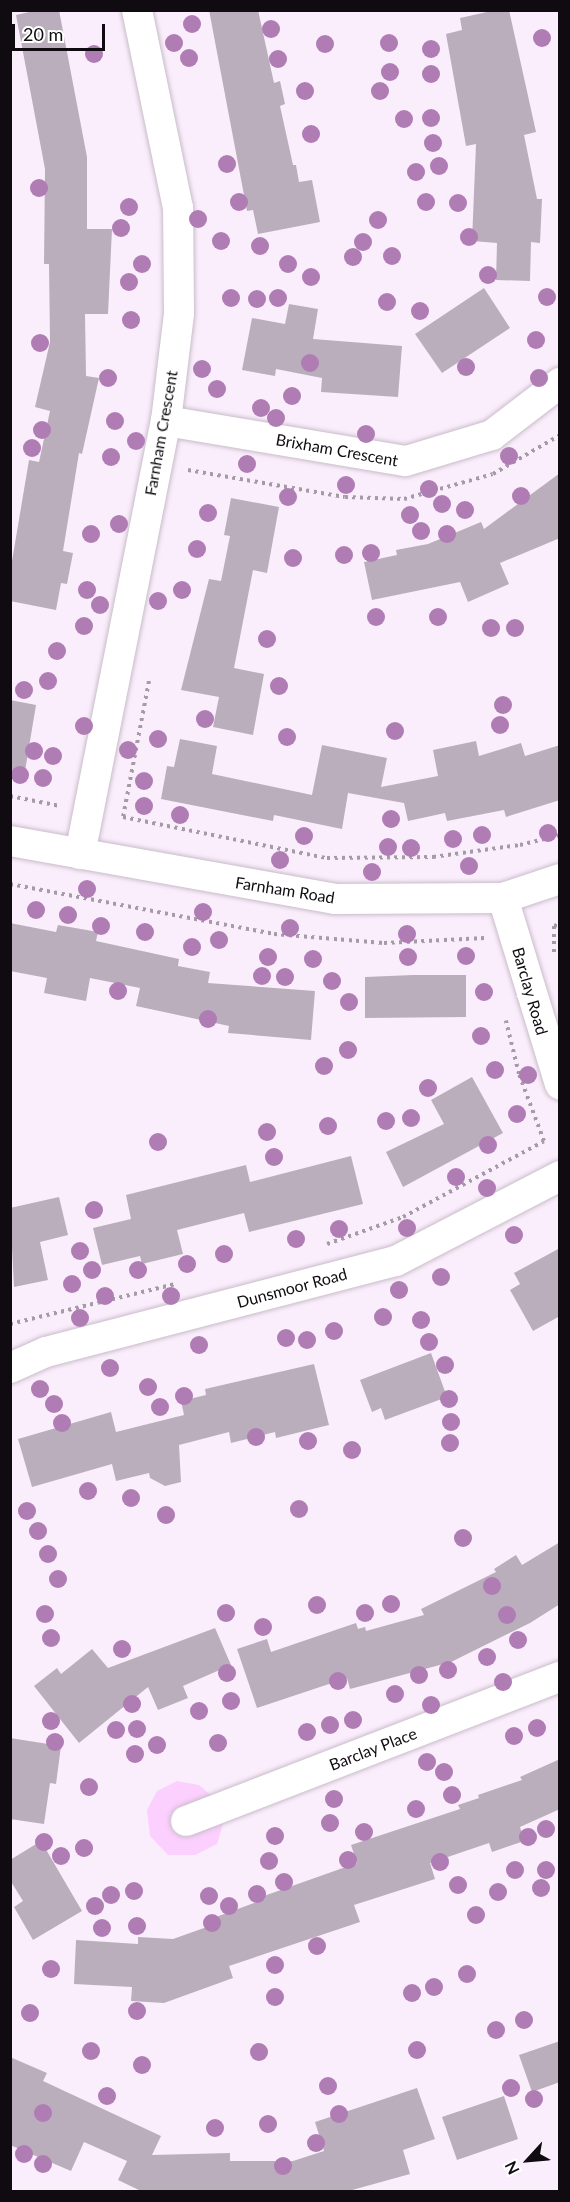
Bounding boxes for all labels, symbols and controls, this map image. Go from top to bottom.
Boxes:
scale bar [15,12,108,50]
text: 20 m [23,23,63,45]
street label: Farnham Crescent [141,369,181,497]
street label: Brixham Crescent [274,430,400,470]
street label: Farnham Road [234,873,336,907]
street label: Barclay Road [508,945,552,1037]
street label: Dunsmoor Road [235,1264,349,1312]
street label: Barclay Place [326,1723,420,1775]
north arrow [498,2130,558,2190]
text: N [500,2158,523,2178]

